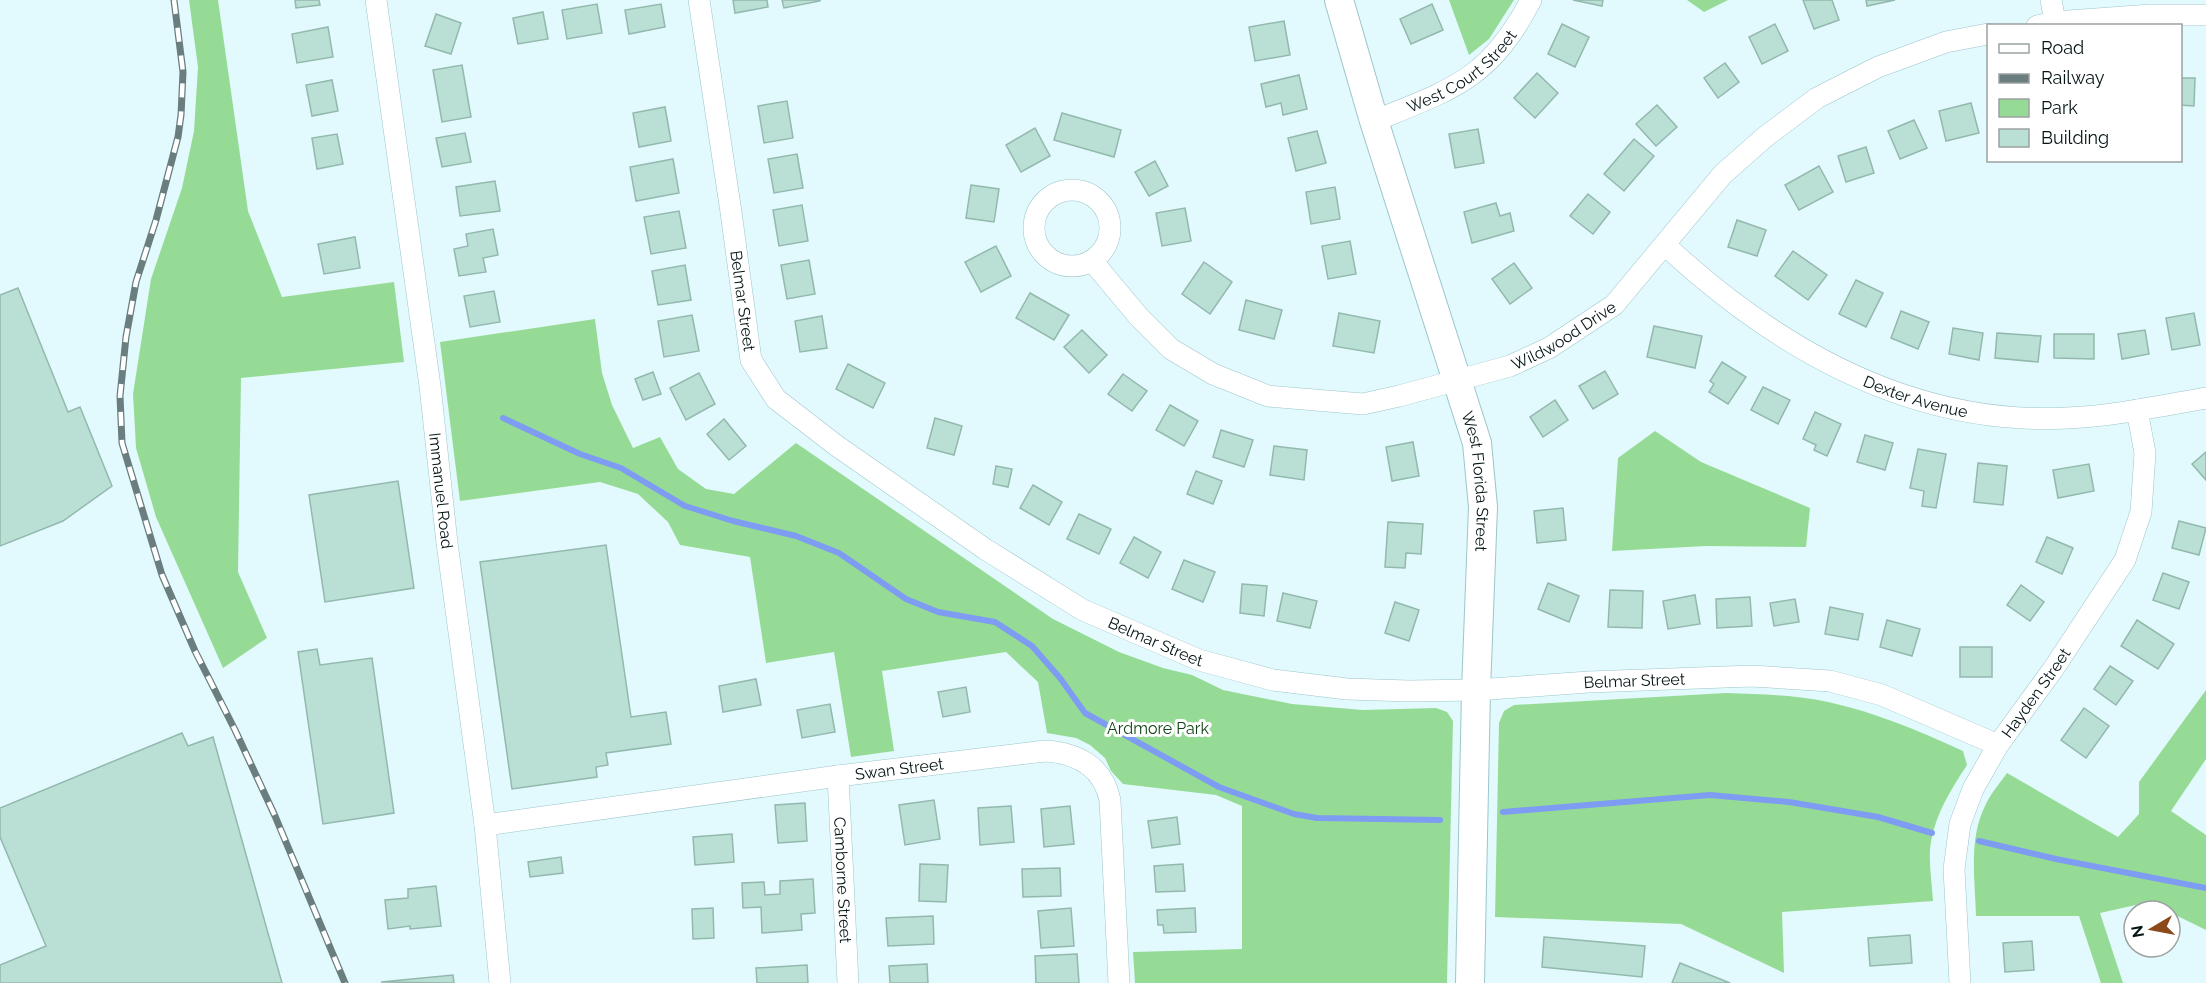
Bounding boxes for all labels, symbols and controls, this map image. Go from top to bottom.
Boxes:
legend [1987,24,2182,162]
street label: West Court Street [1404,26,1521,117]
text: Road [2041,37,2084,58]
text: Railway [2041,67,2105,88]
text: Park [2041,97,2078,118]
text: Building [2041,127,2109,148]
street label: Belmar Street [726,249,759,353]
street label: Wildwood Drive [1508,297,1620,374]
street label: Dexter Avenue [1860,372,1969,421]
street label: West Florida Street [1457,409,1492,553]
street label: Immanuel Road [425,432,457,550]
street label: Belmar Street [1105,613,1206,671]
street label: Hayden Street [1998,644,2075,741]
street label: Belmar Street [1583,669,1686,692]
park label: Ardmore Park [1107,719,1209,738]
street label: Swan Street [854,754,945,784]
street label: Camborne Street [830,816,855,944]
north arrow [2122,899,2182,959]
text: N [2127,924,2148,939]

